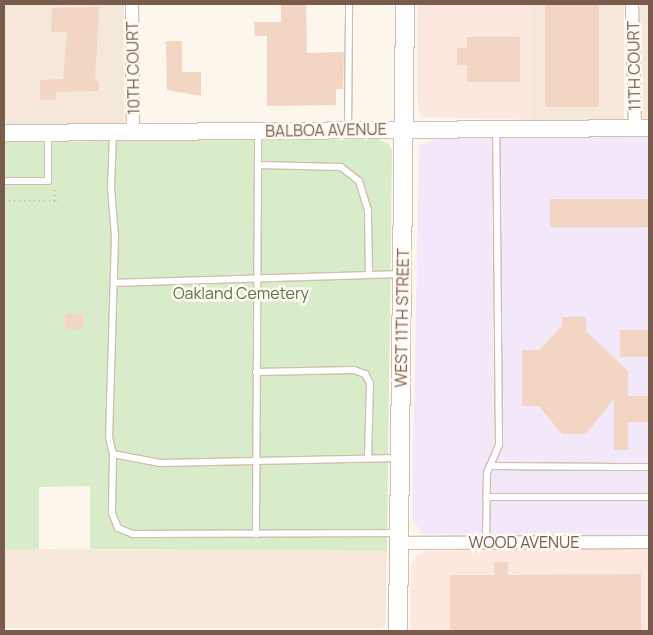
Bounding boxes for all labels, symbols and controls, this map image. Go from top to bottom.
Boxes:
street label: 10TH COURT [123,21,143,115]
street label: 11TH COURT [624,21,644,111]
street label: BALBOA AVENUE [265,119,387,141]
street label: WEST 11TH STREET [391,248,413,388]
park label: Oakland Cemetery [173,283,309,303]
street label: WOOD AVENUE [469,532,579,552]

